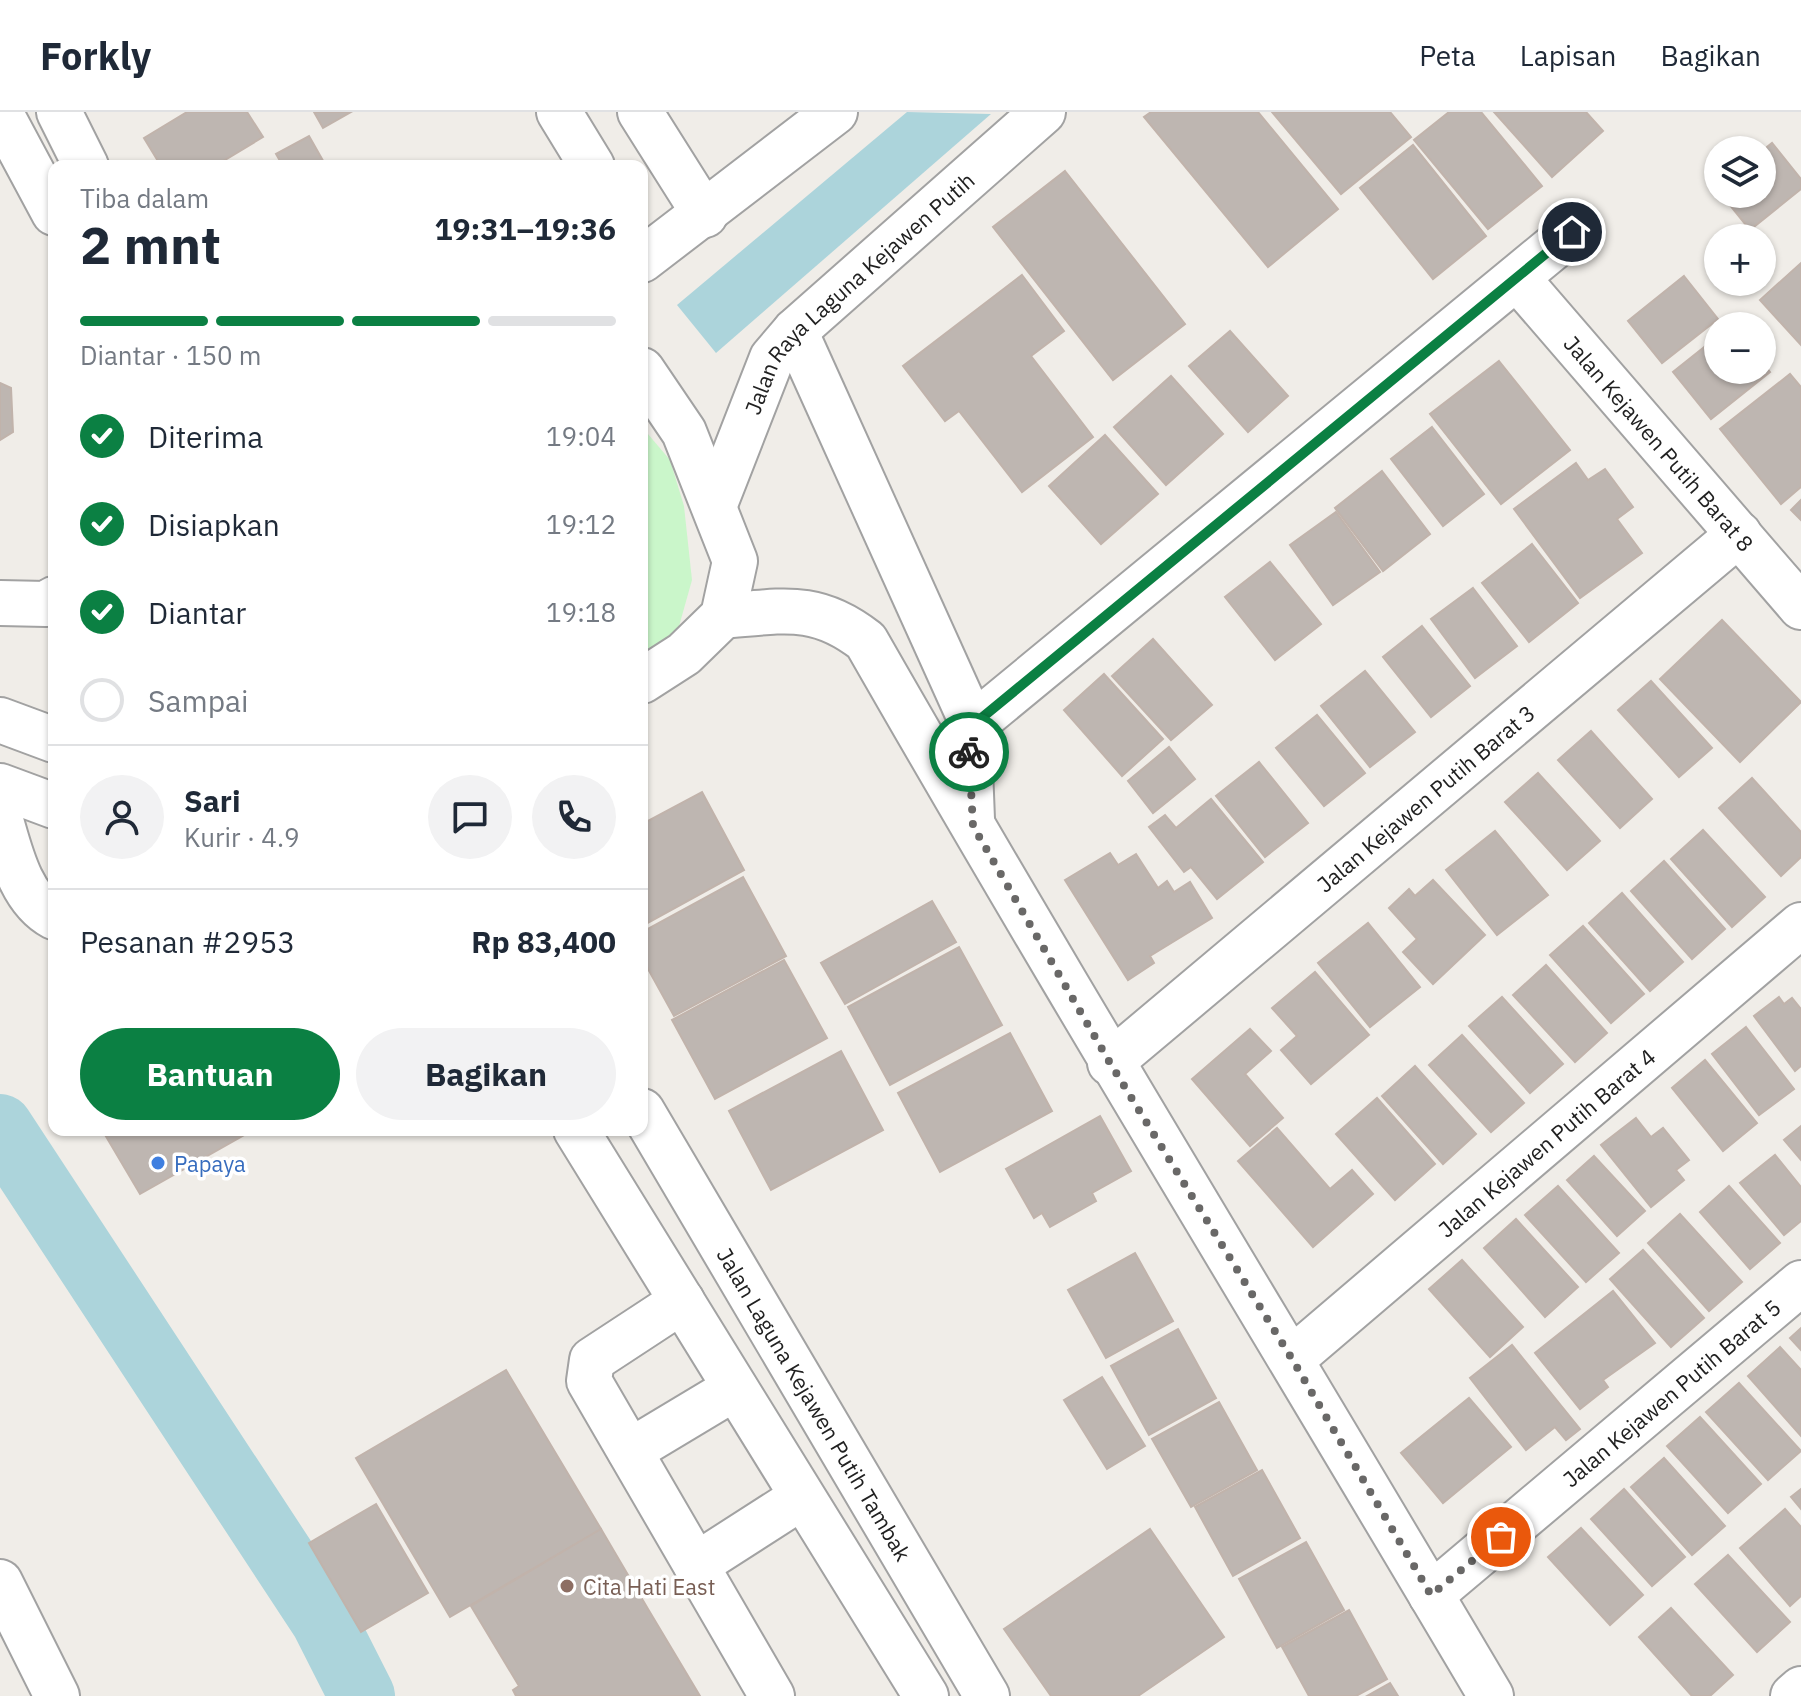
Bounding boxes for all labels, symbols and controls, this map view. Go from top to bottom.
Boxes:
text: Forkly [40,31,151,80]
text: Peta [1419,37,1476,74]
text: Lapisan [1520,37,1617,74]
text: Bagikan [1661,37,1761,74]
map controls [1704,136,1776,384]
button: layers [1704,136,1776,208]
street label: Jalan Raya Laguna Kejawen Putih [737,165,980,418]
text: Tiba dalam [80,181,209,215]
pin [1538,198,1606,266]
text: 19:31–19:36 [435,209,616,248]
icon: home [1550,210,1594,254]
text: 2 mnt [80,211,221,278]
button: + [1704,224,1776,296]
button: − [1704,312,1776,384]
street label: Jalan Kejawen Putih Barat 8 [1558,329,1761,557]
text: Diantar · 150 m [80,338,262,372]
icon: check [80,414,124,458]
text: Diterima [148,417,263,456]
text: 19:04 [546,419,616,453]
icon: check [80,502,124,546]
text: Disiapkan [148,505,280,544]
text: 19:12 [546,507,616,541]
icon: check [80,590,124,634]
text: Diantar [148,593,246,632]
text: 19:18 [546,595,616,629]
text: Sampai [148,681,249,720]
street label: Jalan Kejawen Putih Barat 3 [1310,698,1540,898]
courier [929,712,1009,792]
icon: bike [947,730,991,774]
button: person [80,775,164,859]
button: chat [428,775,512,859]
button: phone [532,775,616,859]
text: Sari [184,781,241,820]
text: Kurir · 4.9 [184,820,300,854]
text: Pesanan #2953 [80,922,295,961]
text: Rp 83,400 [471,922,616,961]
button: Bantuan [80,1028,340,1120]
button: Bagikan [356,1028,616,1120]
street label: Jalan Kejawen Putih Barat 4 [1432,1042,1661,1243]
place label: Papaya [174,1149,246,1178]
marker: Papaya [149,1154,167,1172]
street label: Jalan Laguna Kejawen Putih Tambak [711,1242,919,1566]
street label: Jalan Kejawen Putih Barat 5 [1556,1292,1786,1493]
pin [1467,1503,1535,1571]
icon: bag [1479,1515,1523,1559]
place label: Cita Hati East [583,1572,715,1601]
marker: Cita Hati East [558,1577,576,1595]

